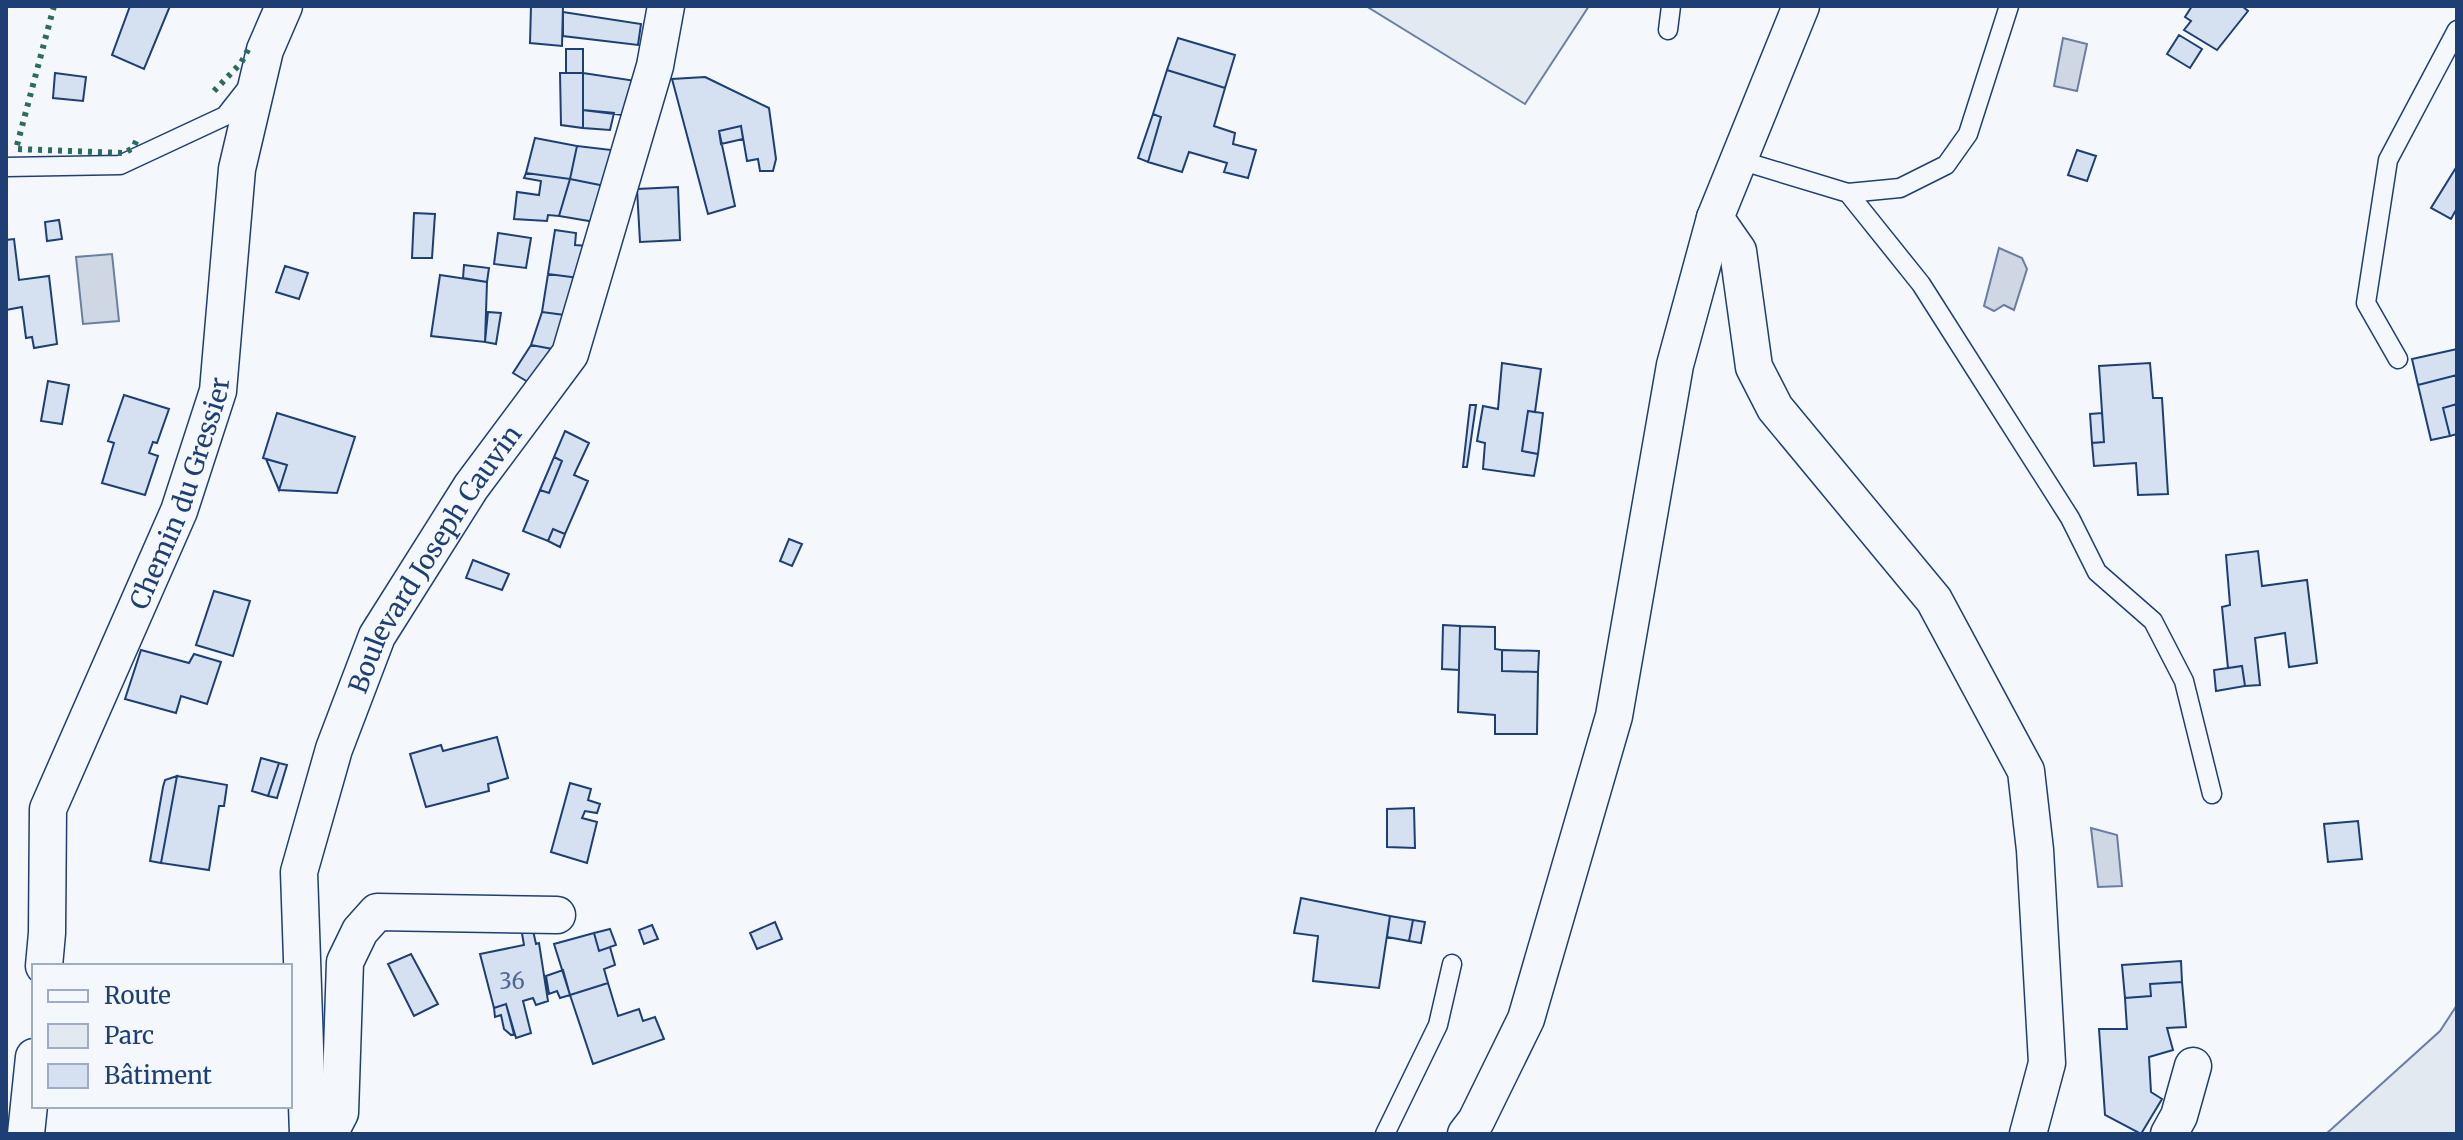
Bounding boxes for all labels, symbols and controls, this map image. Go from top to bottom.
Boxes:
street label: Chemin du Gressier [121,375,236,614]
street label: Boulevard Joseph Cauvin [340,418,528,698]
legend [32,964,292,1108]
house number: 36 [499,967,525,995]
text: Route [104,980,171,1011]
text: Parc [104,1020,154,1051]
text: Bâtiment [104,1060,213,1091]

